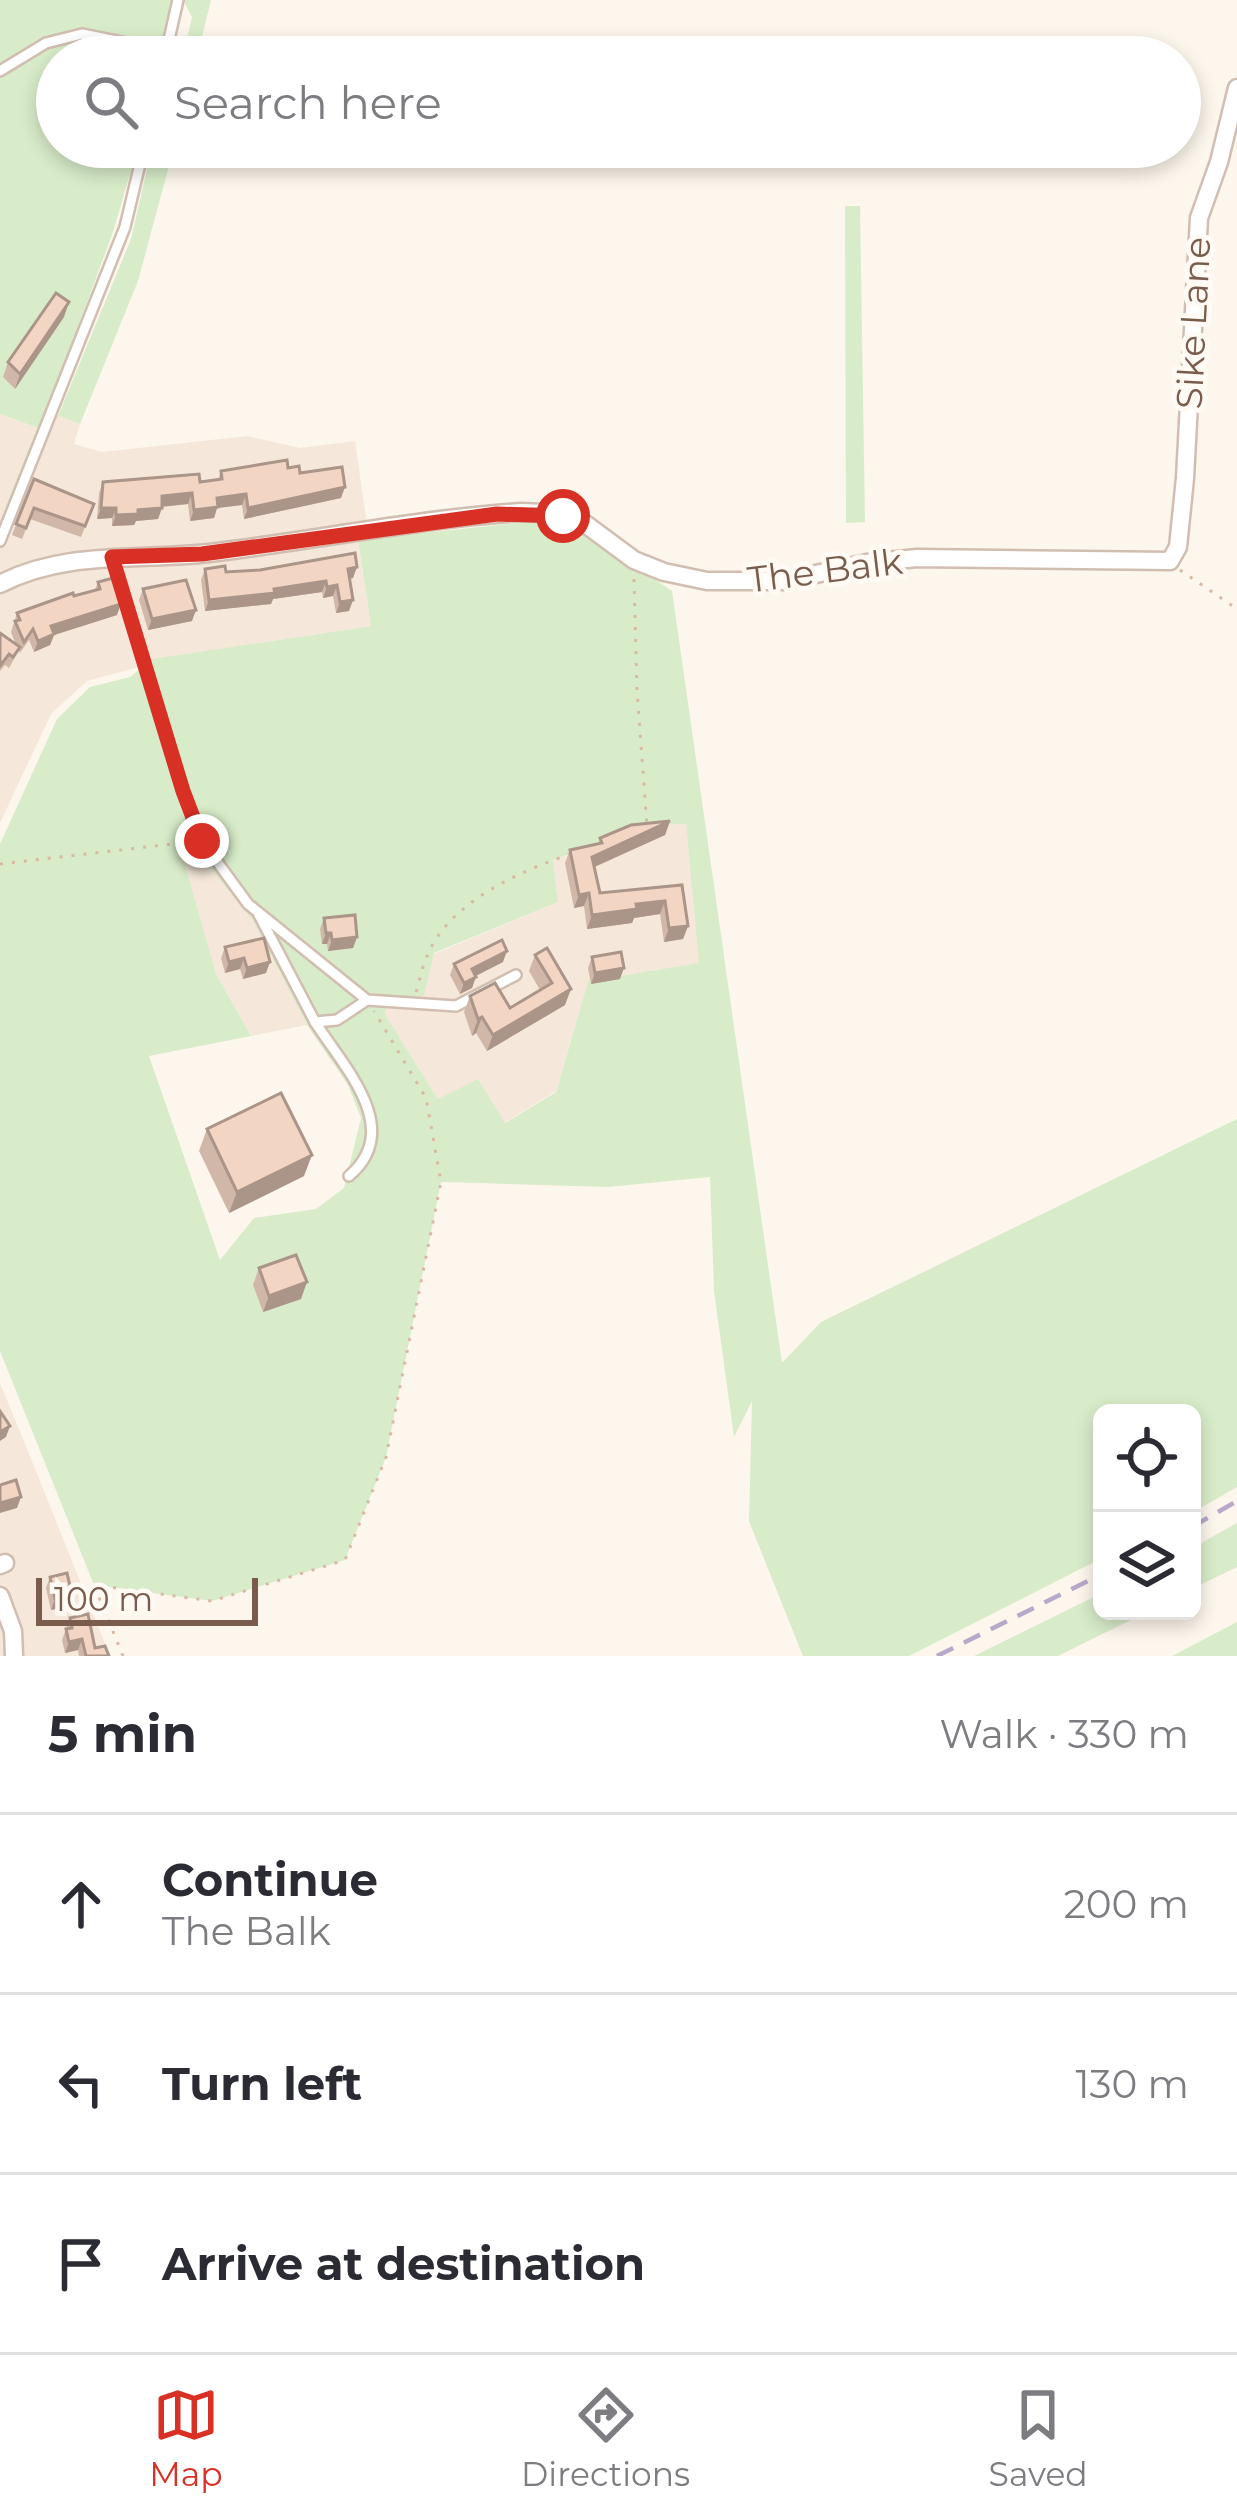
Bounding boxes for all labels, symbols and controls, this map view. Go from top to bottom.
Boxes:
search box [36,36,1201,168]
icon: search [78,69,144,135]
text: Search here [174,75,442,130]
street label: Sike Lane [1167,236,1219,410]
route start [536,489,590,543]
street label: The Balk [745,539,905,601]
route end [175,814,229,868]
map controls [1093,1404,1201,1620]
button: locate [1093,1404,1201,1512]
button: layers [1093,1512,1201,1620]
scale bar [36,1572,258,1625]
text: 100 m [54,1579,153,1619]
text: 5 min [48,1703,197,1765]
text: Walk · 330 m [940,1710,1189,1758]
text: Continue [162,1852,378,1907]
icon: ahead [48,1871,114,1937]
text: 200 m [1064,1880,1189,1928]
text: The Balk [162,1907,331,1955]
icon: left [48,2051,114,2117]
text: Turn left [162,2056,362,2111]
text: 130 m [1076,2060,1189,2108]
icon: arrive [48,2231,114,2297]
text: Arrive at destination [162,2236,645,2291]
tab: Map [149,2382,223,2494]
tab: Directions [521,2382,690,2494]
tab: Saved [989,2382,1088,2494]

